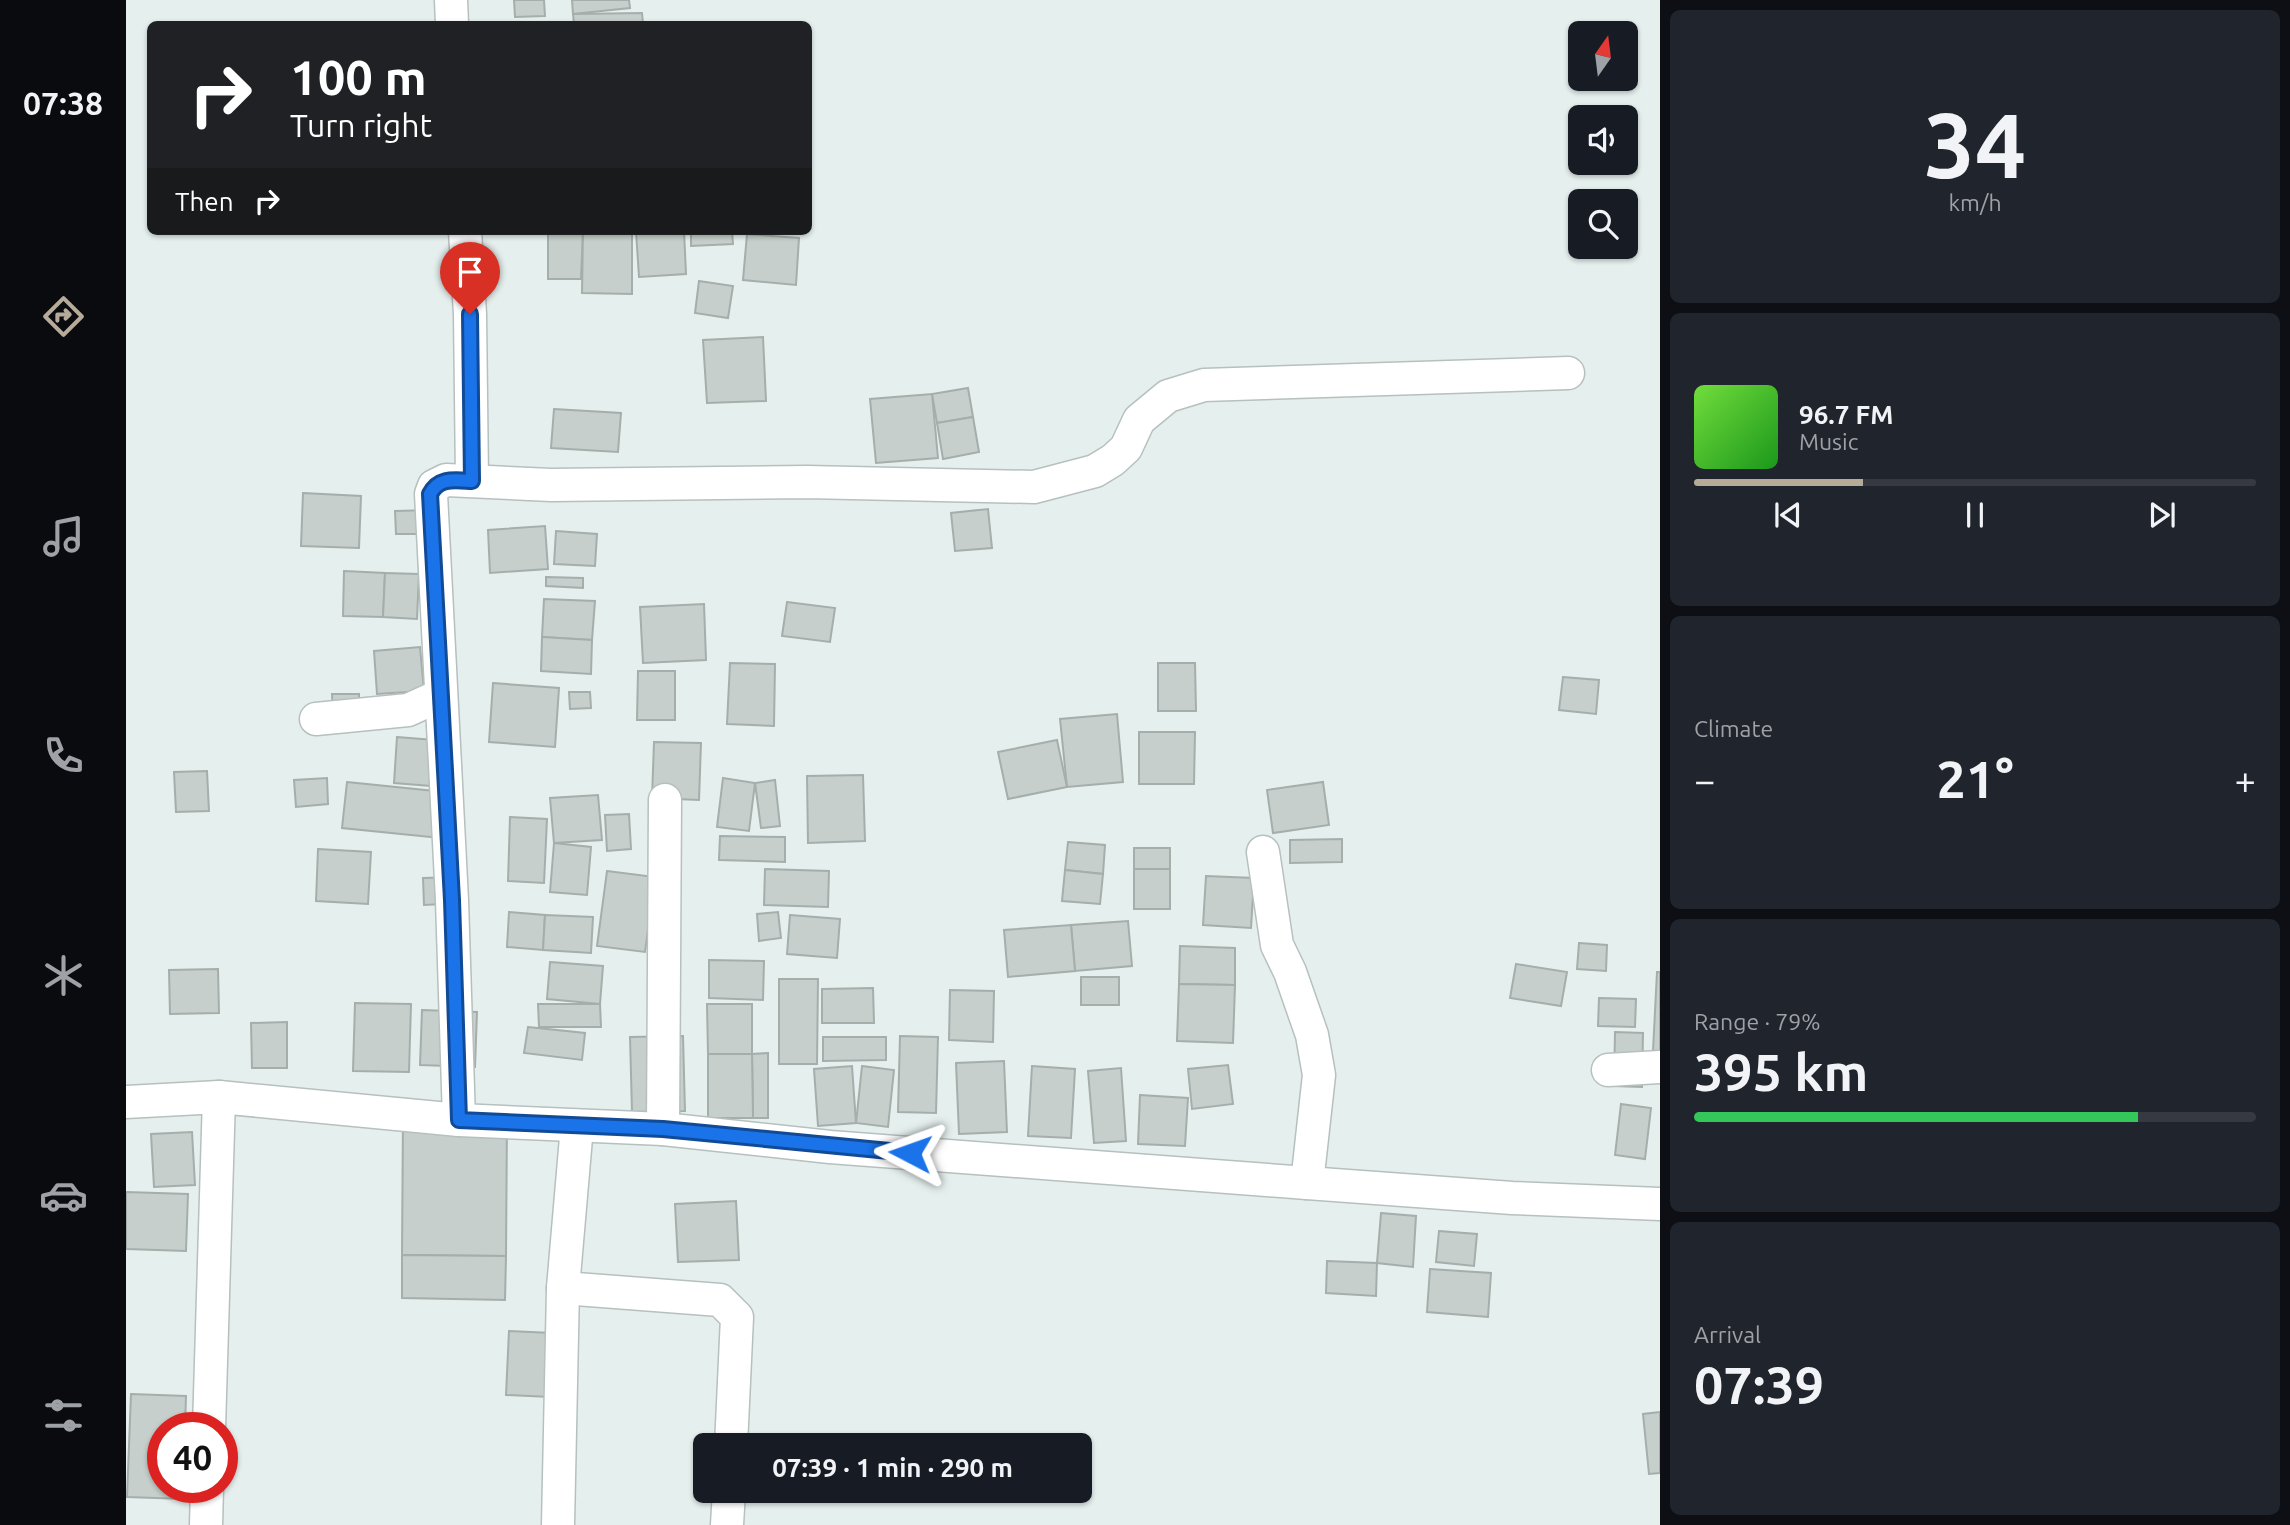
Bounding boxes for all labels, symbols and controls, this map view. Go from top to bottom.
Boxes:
north arrow [1568,21,1638,91]
map controls [1568,21,1638,259]
icon: right [175,49,266,140]
text: 100 m [290,49,427,104]
text: 07:38 [23,85,103,121]
text: 34 [1924,93,2026,195]
button: sound [1568,105,1638,175]
text: Turn right [290,107,432,143]
icon: right [248,182,286,220]
text: Then [175,187,234,216]
button: search [1568,189,1638,259]
text: km/h [1948,190,2002,215]
pin [440,242,500,314]
icon: arrive [451,253,489,291]
icon: directions [39,292,88,341]
text: 96.7 FM [1799,400,1893,429]
text: Music [1799,429,1858,454]
icon: previous [1769,496,1807,534]
icon: pause [1956,496,1994,534]
icon: next [2143,496,2181,534]
icon: music [39,512,88,561]
text: Climate [1694,716,1773,741]
icon: phone [39,731,88,780]
text: 21° [1936,750,2014,808]
text: − [1694,759,1715,801]
text: + [2235,759,2256,801]
icon: climate [39,951,88,1000]
text: Range · 79% [1694,1009,1821,1034]
text: 395 km [1694,1043,1868,1101]
position arrow [873,1116,947,1190]
icon: car [39,1171,88,1220]
text: Arrival [1694,1322,1761,1347]
text: 07:39 [1694,1356,1824,1414]
icon: filters [39,1391,88,1440]
speed limit sign: 40 [147,1412,238,1503]
text: 07:39 · 1 min · 290 m [772,1453,1013,1482]

